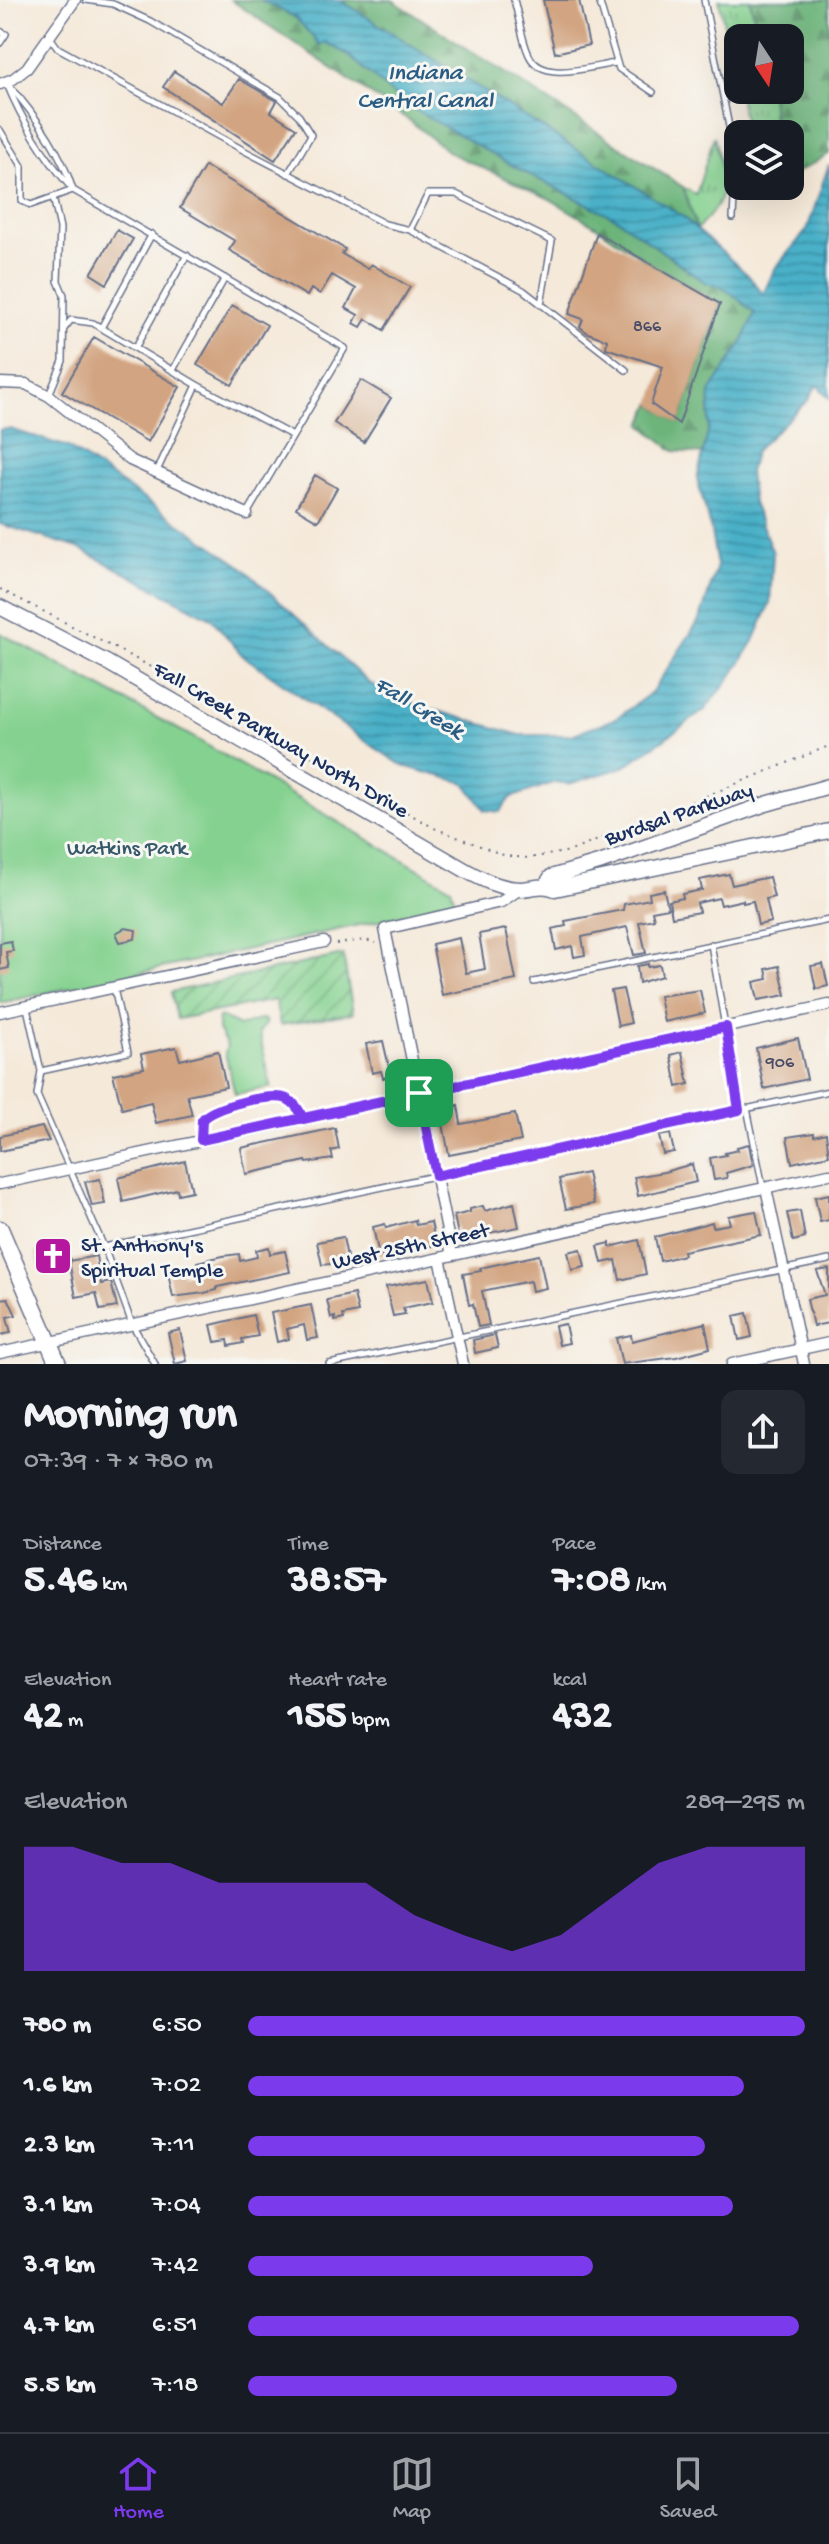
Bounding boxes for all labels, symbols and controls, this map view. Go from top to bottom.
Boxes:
north arrow [724,24,804,104]
map controls [724,24,804,200]
water label: Indiana Central Canal [357,60,495,117]
button: layers [724,120,804,200]
house number: 866 [633,317,662,338]
street label: Fall Creek Parkway North Drive [147,657,413,826]
water label: Fall Creek [368,671,470,748]
street label: Burdsal Parkway [601,778,757,854]
park label: Watkins Park [67,837,189,863]
house number: 906 [765,1053,795,1074]
pin [385,1059,453,1127]
icon: arrive [397,1071,441,1115]
street label: West 25th Street [330,1218,493,1277]
place label: St. Anthony's Spiritual Temple [81,1234,224,1285]
church icon: St. Anthony's Spiritual Temple [32,1235,74,1277]
button: share [721,1390,805,1474]
text: Morning run [24,1391,237,1443]
text: 07:39 · 7 × 780 m [24,1447,213,1478]
text: Distance [24,1532,102,1558]
text: Time [288,1532,329,1558]
text: Pace [553,1532,596,1558]
text: 5.46 [24,1558,97,1605]
text: 38:57 [288,1558,385,1605]
text: 7:08 [553,1558,631,1605]
text: km [97,1572,127,1598]
text: /km [631,1572,667,1598]
text: Elevation [24,1668,111,1694]
text: Heart rate [288,1668,387,1694]
text: kcal [553,1668,587,1694]
text: 42 [24,1694,63,1741]
text: 155 [288,1694,347,1741]
text: 432 [553,1694,612,1741]
text: m [63,1708,83,1734]
text: bpm [347,1708,390,1734]
text: Elevation [24,1788,127,1819]
text: 289–295 m [685,1788,805,1819]
text: 780 m [24,2011,91,2042]
text: 6:50 [152,2011,202,2042]
text: 1.6 km [24,2071,92,2102]
text: 7:02 [152,2071,201,2102]
text: 2.3 km [24,2131,95,2162]
text: 7:11 [152,2131,195,2162]
text: 3.1 km [24,2191,92,2222]
text: 7:04 [152,2191,201,2222]
text: 3.9 km [24,2251,95,2282]
text: 7:42 [152,2251,199,2282]
text: 4.7 km [24,2311,94,2342]
text: 6:51 [152,2311,198,2342]
text: 5.5 km [24,2371,96,2402]
text: 7:18 [152,2371,198,2402]
tab: Home [113,2452,164,2526]
tab: Map [390,2452,434,2526]
tab: Saved [660,2452,716,2526]

